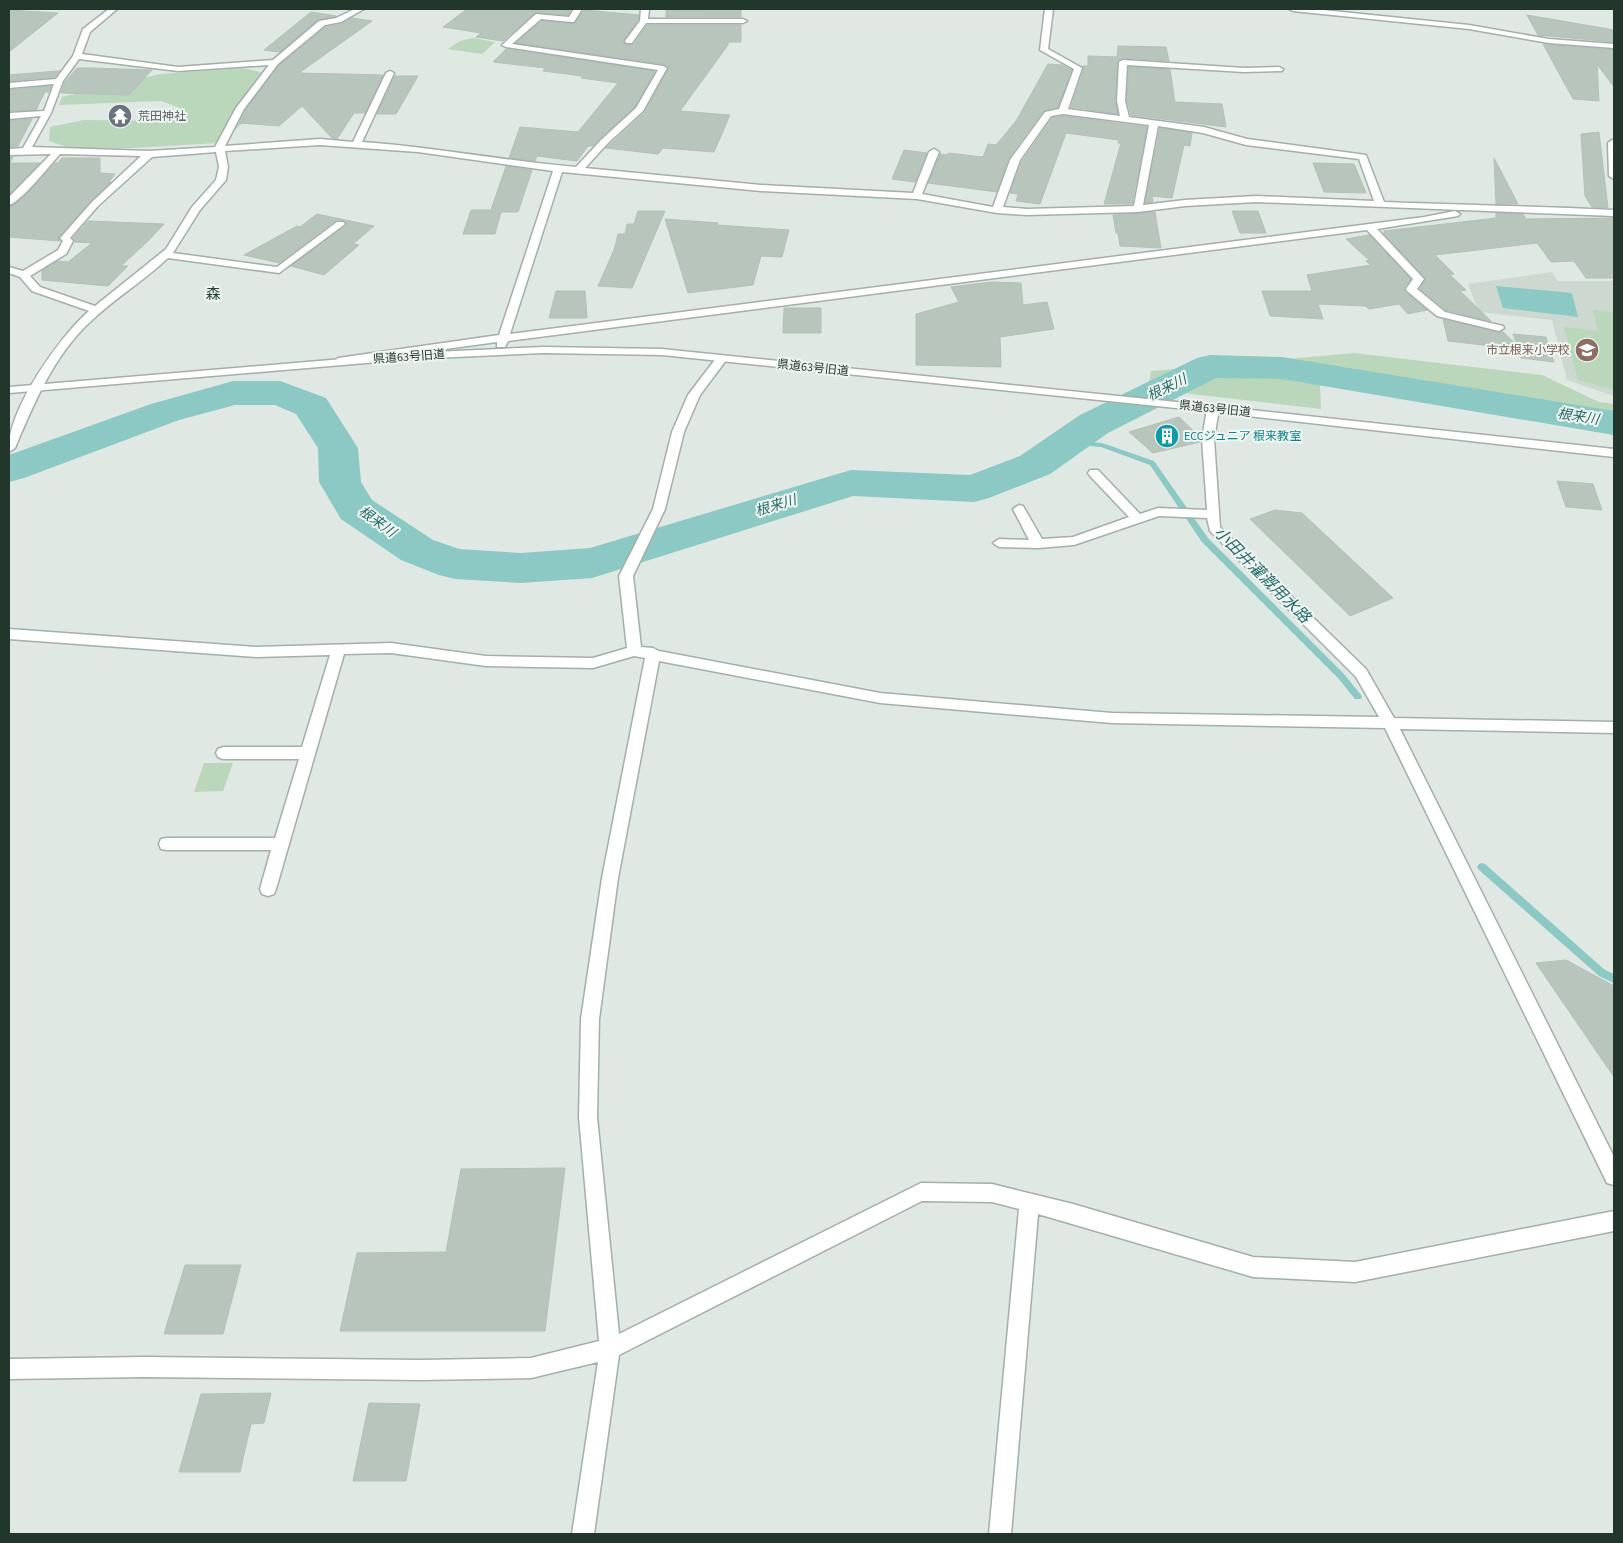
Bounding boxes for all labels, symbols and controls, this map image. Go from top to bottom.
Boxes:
temple icon: 荒田神社 [107,103,133,129]
place label: 荒田神社 [138,108,186,125]
district label: 森 [205,284,221,305]
school or university icon: 市立根来小学校 [1574,337,1600,363]
place label: 市立根来小学校 [1486,342,1570,359]
street label: 県道63号旧道 [373,346,445,368]
street label: 県道63号旧道 [776,356,850,380]
water label: 根来川 [1144,369,1192,406]
street label: 県道63号旧道 [1178,397,1252,421]
water label: 根来川 [1556,404,1602,430]
building icon: ECCジュニア 根来教室 [1154,423,1180,449]
place label: ECCジュニア 根来教室 [1184,428,1301,445]
water label: 根来川 [753,490,801,522]
water label: 根来川 [354,502,401,544]
water label: 小田井灌漑用水路 [1209,522,1316,629]

